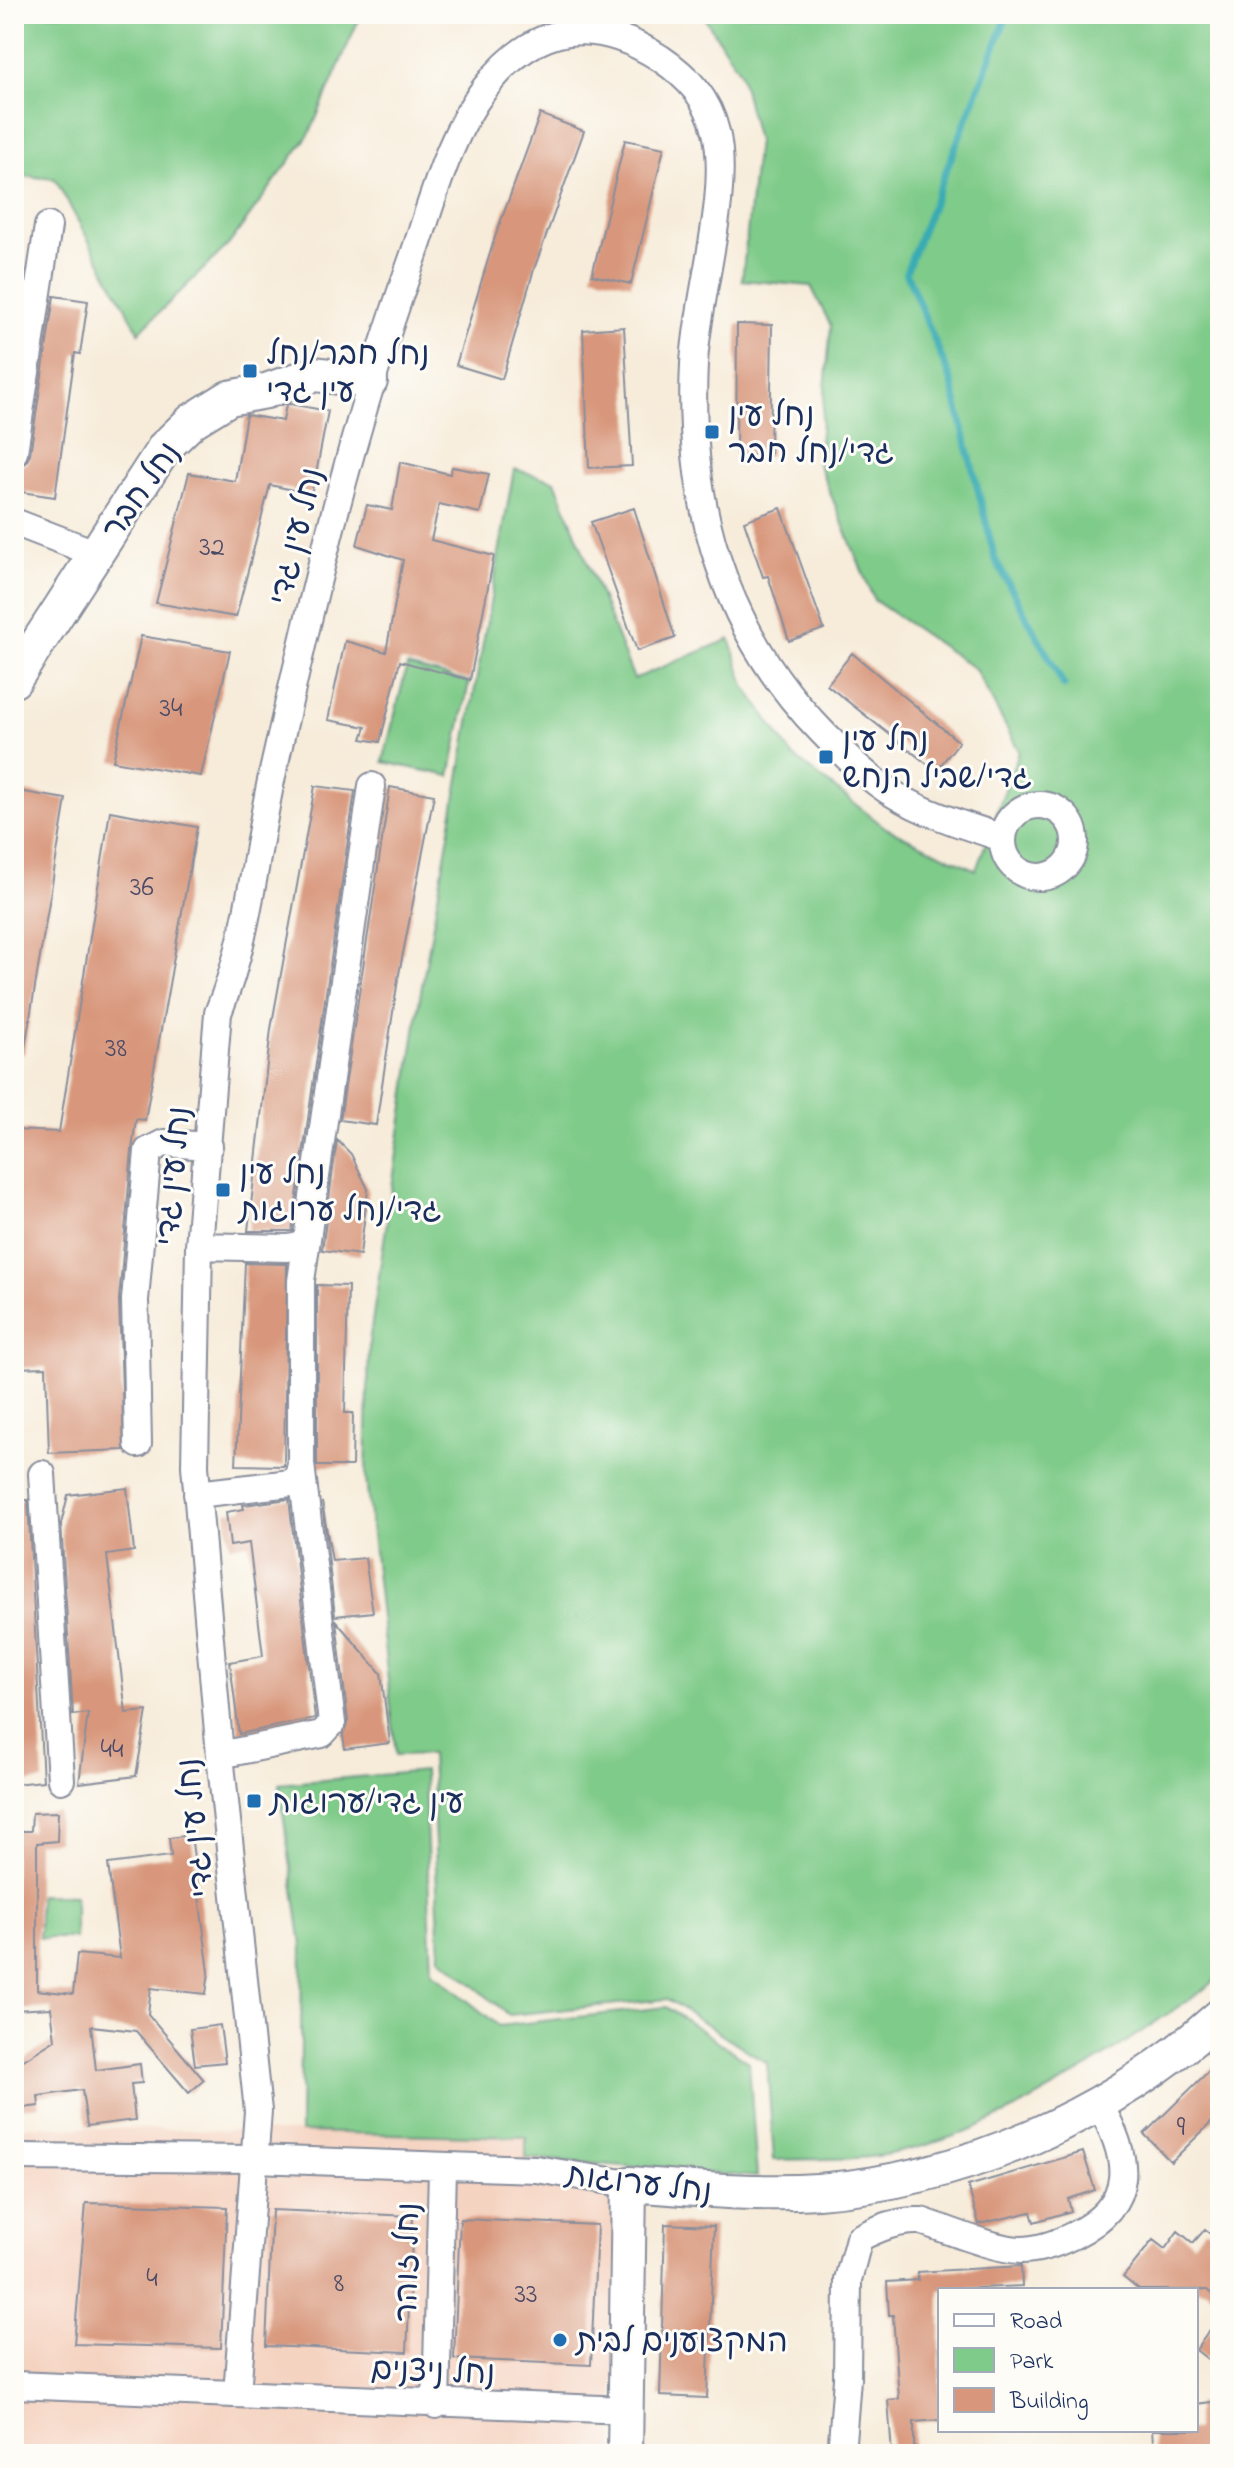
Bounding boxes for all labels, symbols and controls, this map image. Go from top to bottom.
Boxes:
place label: נחל חבר/נחל עין גדי [266,333,430,417]
marker: נחל חבר/נחל עין גדי [241,362,259,380]
place label: נחל עין גדי/נחל חבר [728,394,894,478]
marker: נחל עין גדי/נחל חבר [703,423,721,441]
street label: נחל חבר [92,433,194,551]
street label: נחל עין גדי [259,463,338,611]
house number: 32 [199,528,225,569]
house number: 34 [159,689,183,730]
place label: נחל עין גדי/שביל הנחש [842,719,1032,803]
marker: נחל עין גדי/שביל הנחש [817,748,835,766]
house number: 36 [130,868,154,909]
house number: 38 [105,1029,127,1070]
street label: נחל עין גדי [146,1104,205,1248]
place label: נחל עין גדי/נחל ערוגות [237,1152,441,1236]
marker: נחל עין גדי/נחל ערוגות [214,1181,232,1199]
house number: 44 [100,1730,124,1771]
street label: נחל עין גדי [167,1755,228,1900]
place label: עין גדי/ערוגות [268,1781,464,1828]
marker: עין גדי/ערוגות [245,1792,263,1810]
house number: 9 [1177,2108,1186,2149]
street label: נחל ערוגות [561,2153,714,2218]
street label: נחל זוהר [385,2202,434,2322]
house number: 4 [146,2259,158,2300]
house number: 8 [334,2264,344,2305]
house number: 33 [514,2275,538,2316]
legend [938,2288,1198,2432]
text: Road [1010,2305,1063,2340]
place label: המקצוענים לבית [574,2320,788,2367]
marker: המקצוענים לבית [551,2331,569,2349]
text: Park [1010,2345,1054,2380]
street label: נחל ניצנים [370,2348,496,2399]
text: Building [1009,2385,1089,2420]

